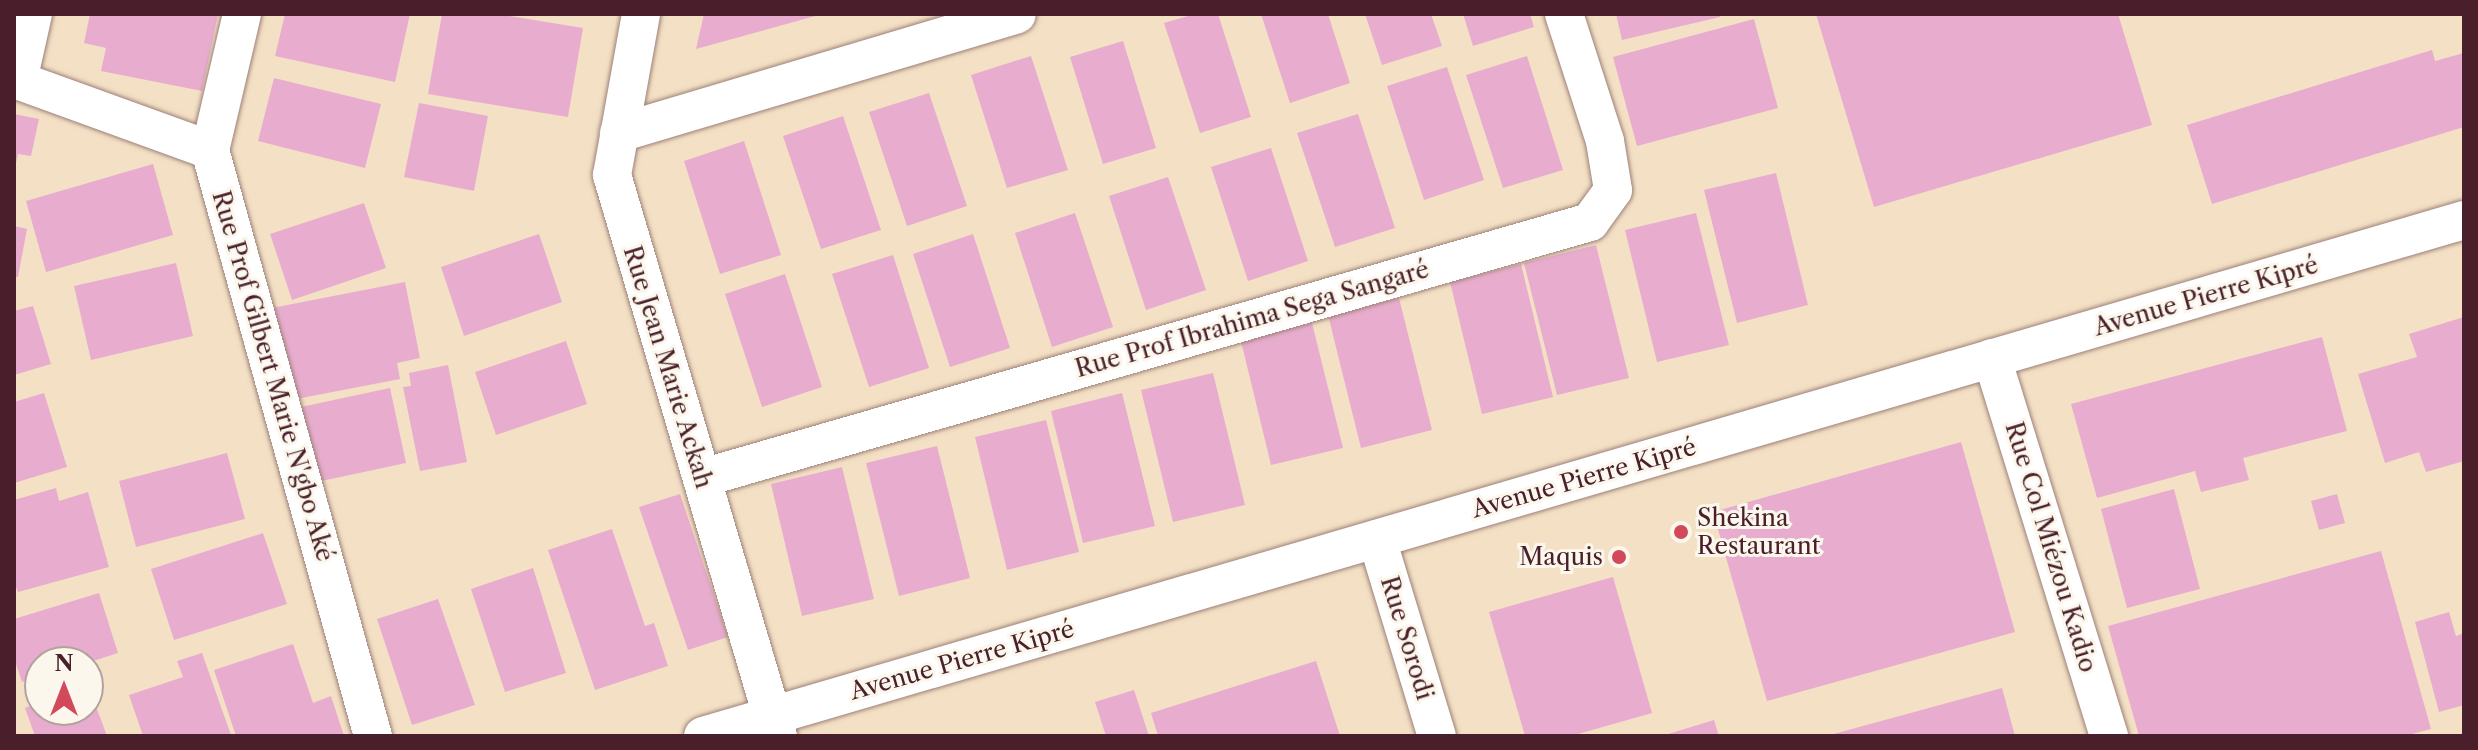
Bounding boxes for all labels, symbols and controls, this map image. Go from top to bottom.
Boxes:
street label: Rue Prof Gilbert Marie N'gbo Aké [206,187,340,565]
street label: Rue Jean Marie Ackah [617,242,719,492]
street label: Avenue Pierre Kipré [2091,250,2321,342]
street label: Rue Prof Ibrahima Sega Sangaré [1072,255,1432,383]
street label: Rue Col Miézou Kadio [1999,418,2103,676]
street label: Avenue Pierre Kipré [1469,432,1699,524]
place label: Shekina Restaurant [1697,504,1820,560]
marker: Shekina Restaurant [1672,523,1690,541]
place label: Maquis [1519,543,1603,571]
marker: Maquis [1610,548,1628,566]
street label: Rue Sorodi [1375,573,1439,703]
street label: Avenue Pierre Kipré [847,614,1077,706]
north arrow [24,646,104,726]
text: N [54,650,74,677]

